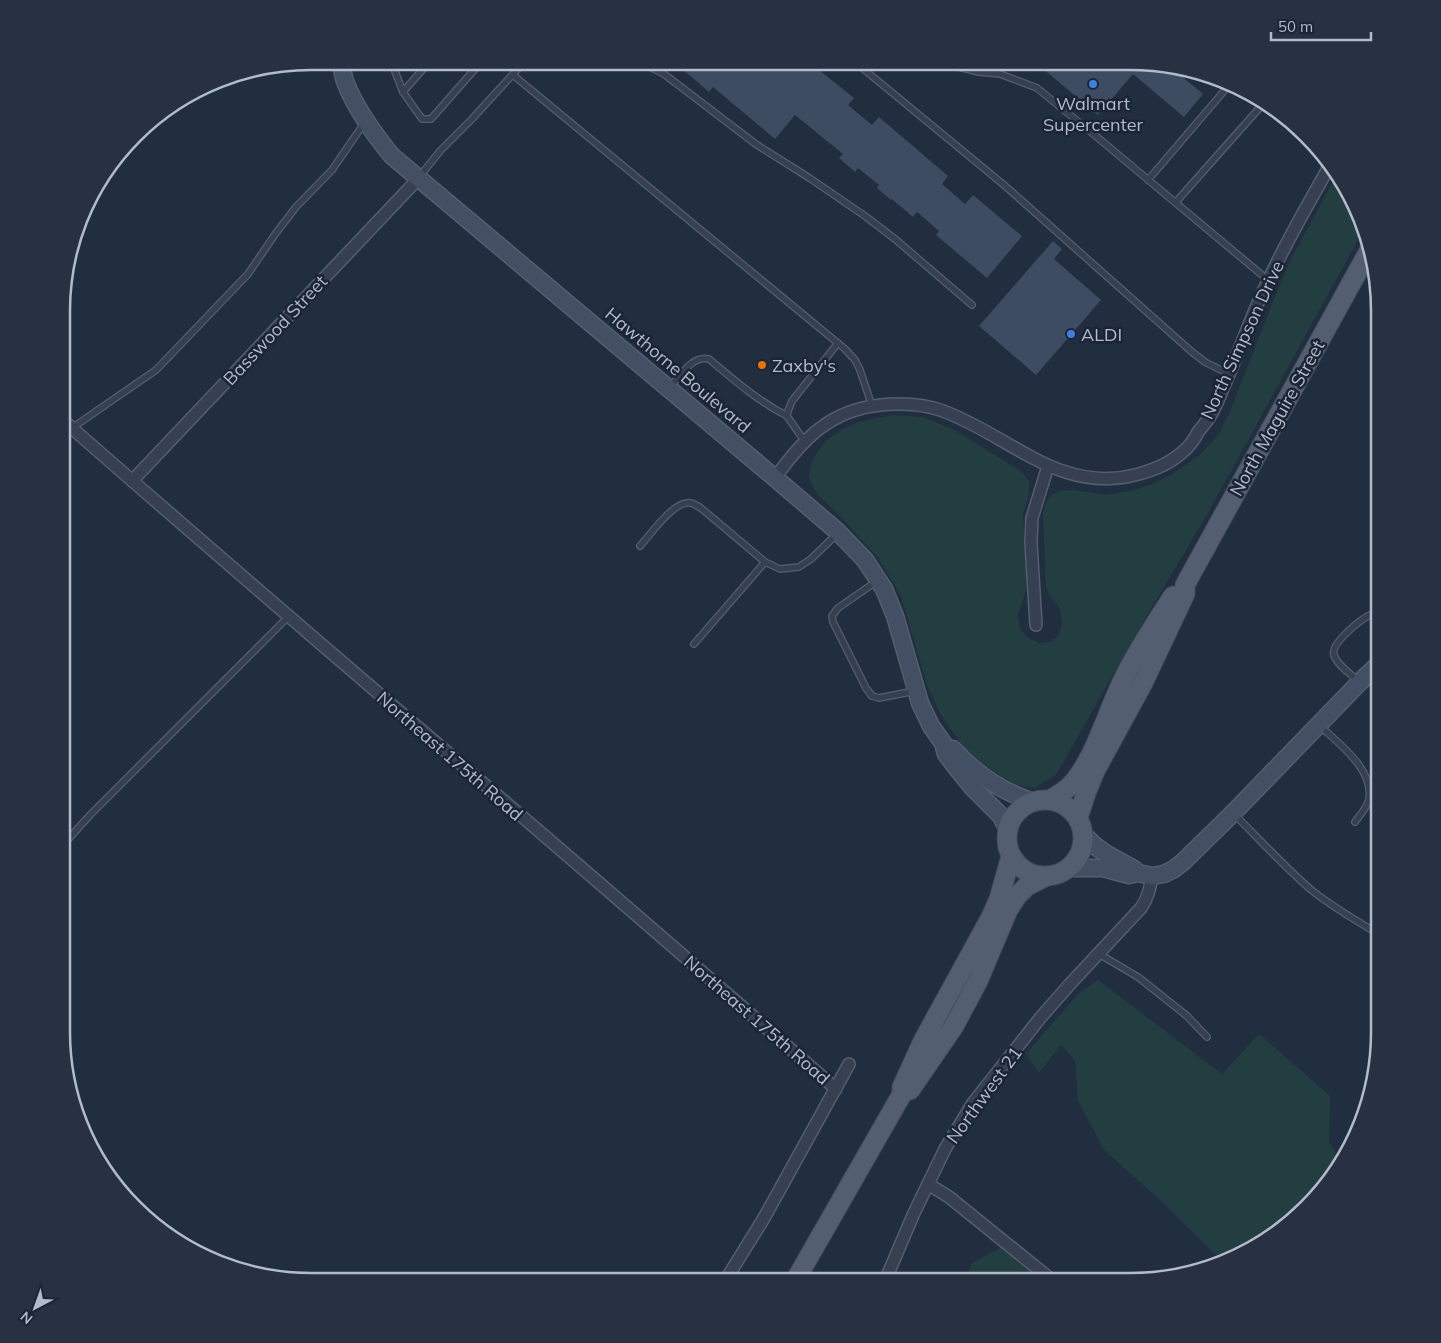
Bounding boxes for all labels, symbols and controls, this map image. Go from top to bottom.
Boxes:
scale bar [1271,10,1371,42]
text: 50 m [1278,17,1313,36]
marker: Walmart Supercenter [1087,78,1099,90]
place label: Walmart Supercenter [1043,92,1144,136]
street label: North Simpson Drive [1195,257,1289,423]
street label: Basswood Street [218,270,332,390]
street label: Hawthorne Boulevard [600,302,756,438]
place label: ALDI [1081,323,1122,346]
marker: ALDI [1065,328,1077,340]
street label: North Maguire Street [1225,336,1329,500]
place label: Zaxby's [772,354,836,377]
marker: Zaxby's [756,359,768,371]
street label: Northeast 175th Road [372,686,528,826]
street label: Northeast 175th Road [679,950,835,1090]
street label: Northwest 21 [941,1042,1027,1148]
north arrow [10,1283,60,1333]
text: N [17,1308,36,1328]

